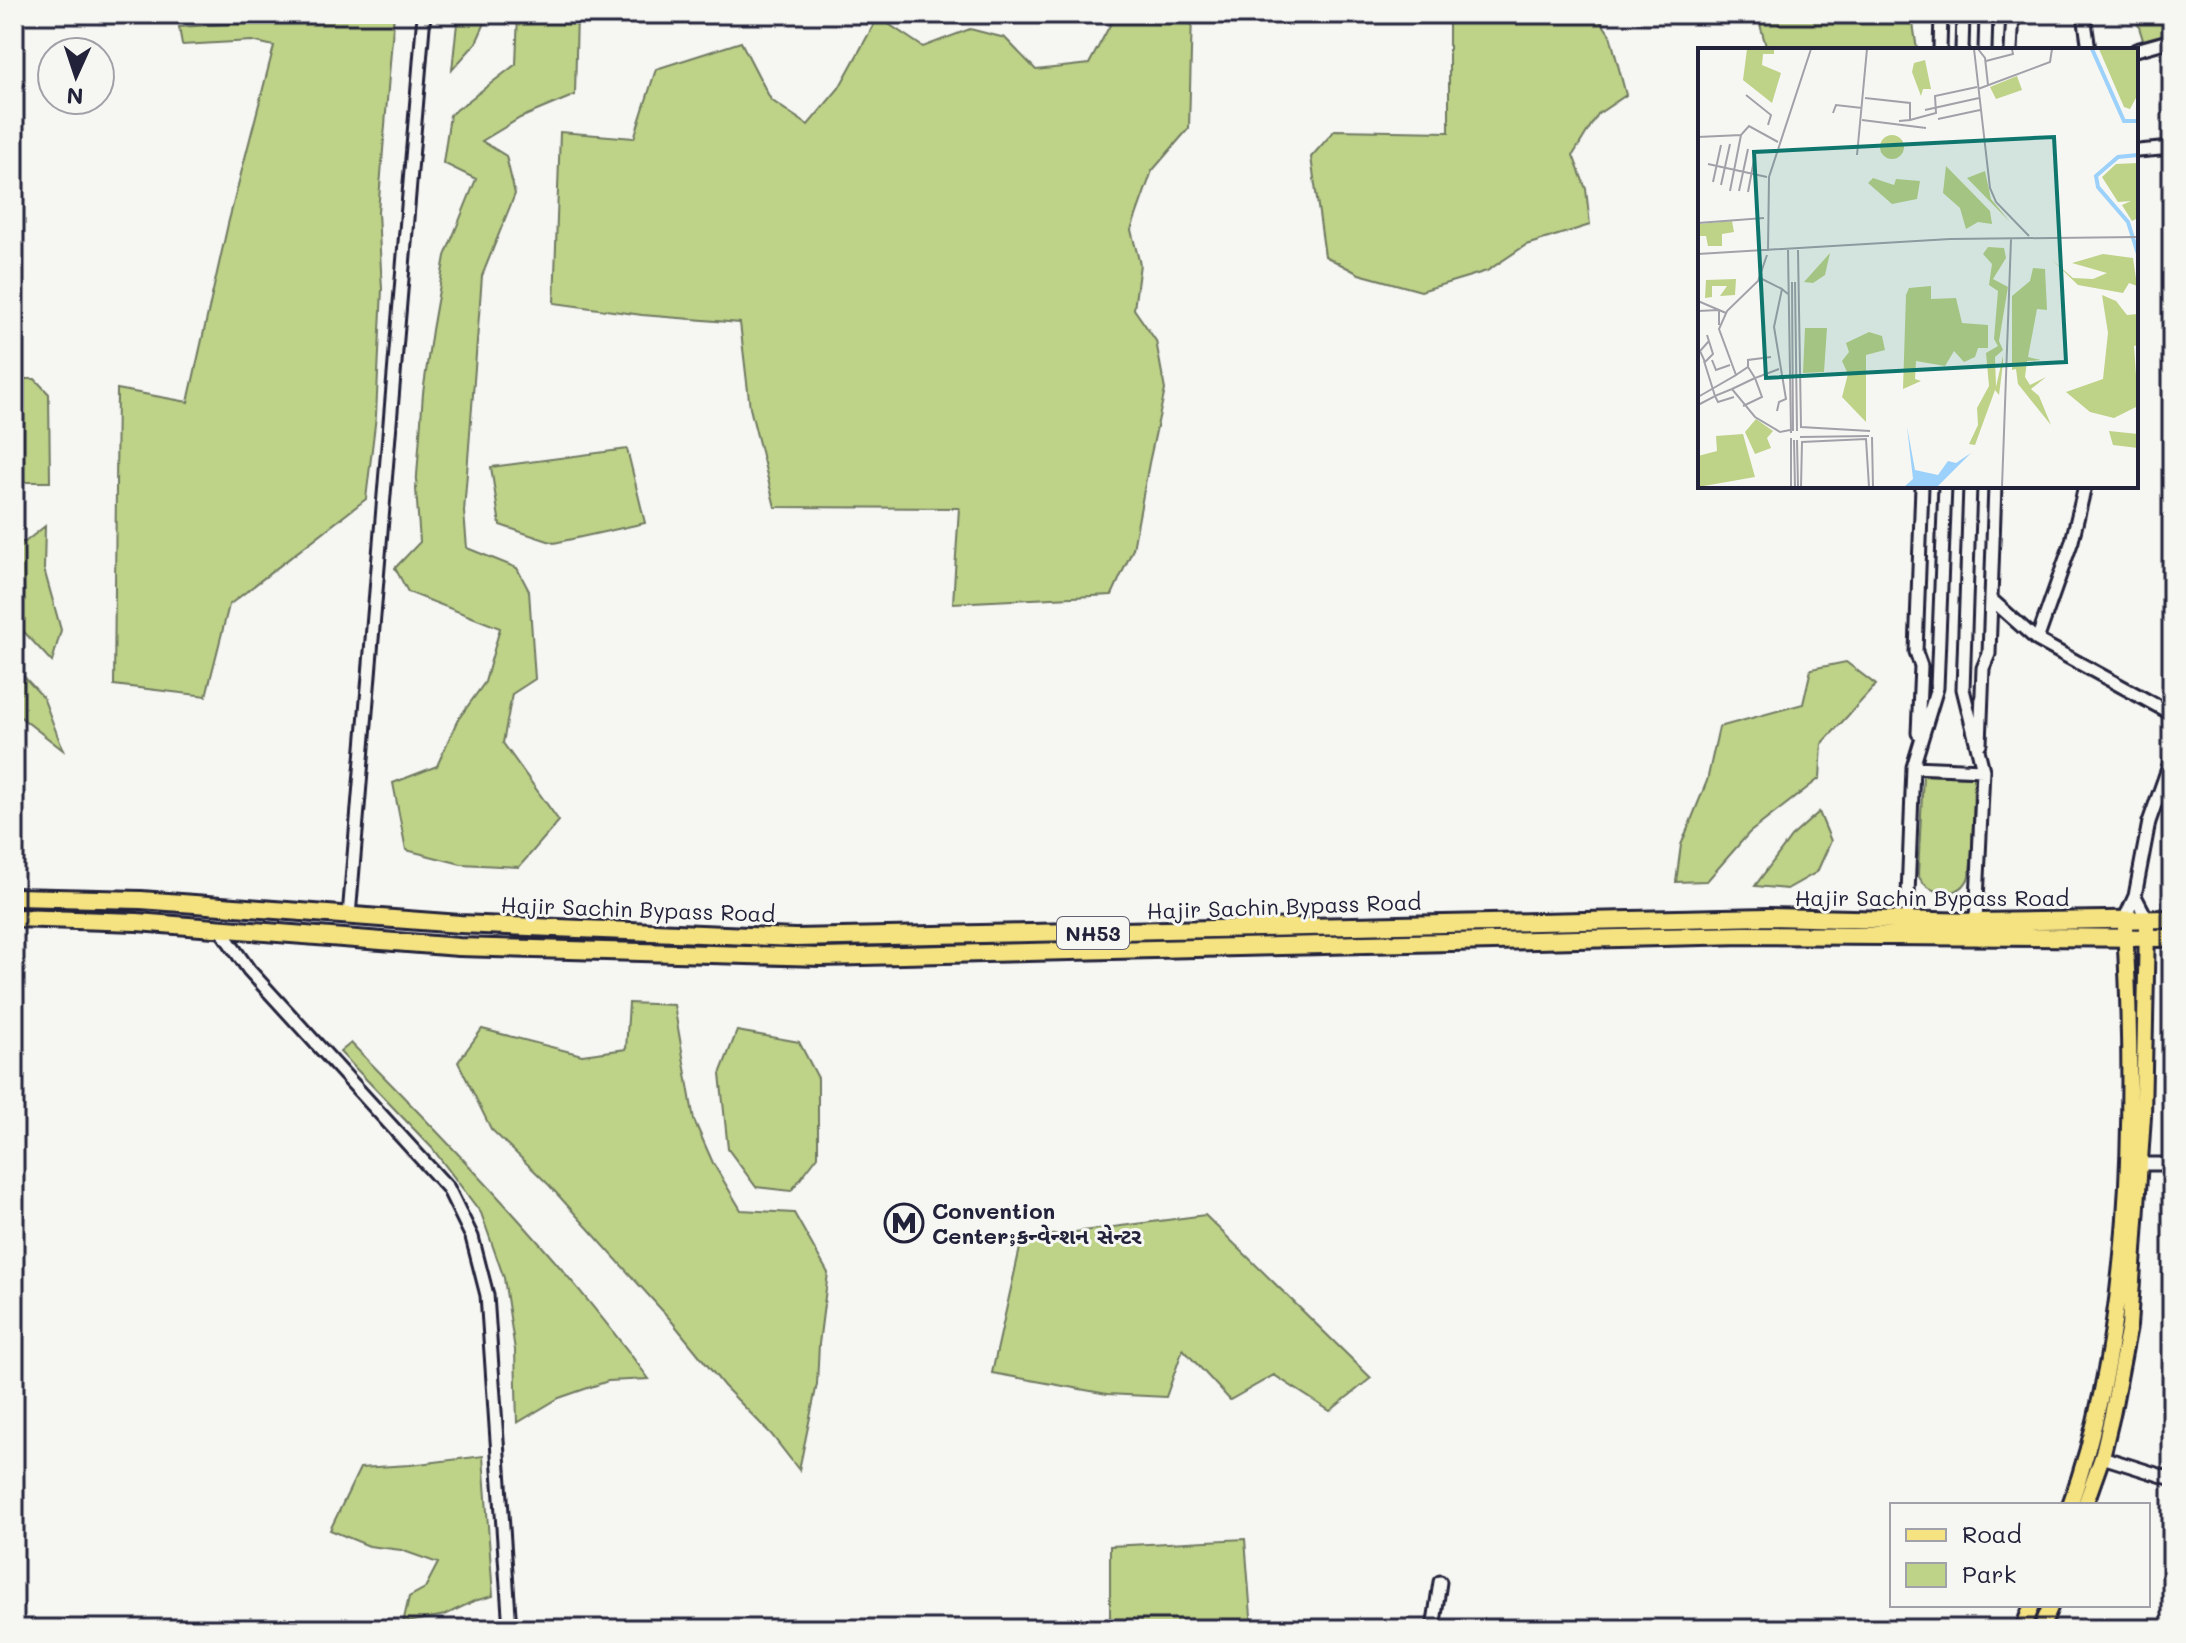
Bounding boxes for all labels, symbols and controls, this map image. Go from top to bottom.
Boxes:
north arrow [36,36,116,116]
inset map [1698,48,2138,488]
text: N [66,82,84,111]
street label: Hajir Sachin Bypass Road [1795,883,2069,912]
street label: Hajir Sachin Bypass Road [1146,887,1422,925]
street label: Hajir Sachin Bypass Road [500,890,776,928]
road number: NH53 [1057,917,1129,949]
place label: Convention Center;કન્વેન્શન સેન્ટર [932,1196,1142,1250]
metro station icon: Convention Center;કન્વેન્શન સેન્ટર [883,1202,925,1244]
legend [1890,1503,2150,1607]
text: Road [1962,1518,2022,1549]
text: Park [1962,1558,2016,1589]

